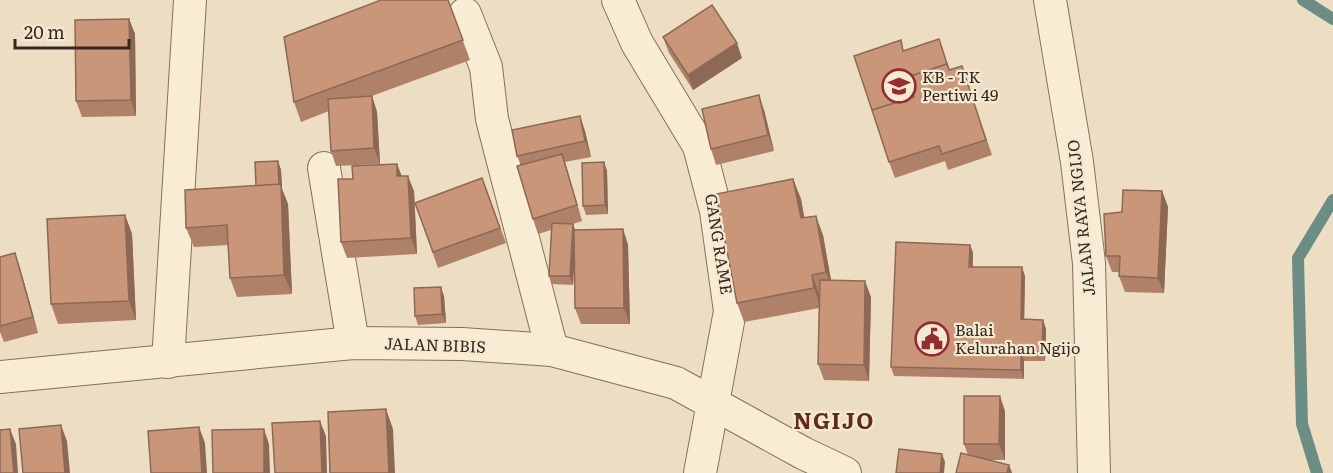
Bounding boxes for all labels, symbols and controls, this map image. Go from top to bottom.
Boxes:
scale bar [15,12,129,50]
text: 20 m [24,18,65,45]
place label: KB - TK Pertiwi 49 [922,64,998,106]
school or university icon: KB - TK Pertiwi 49 [881,68,917,104]
street label: JALAN RAYA NGIJO [1060,139,1100,298]
street label: GANG RAME [700,192,740,296]
place label: Balai Kelurahan Ngijo [955,317,1080,359]
public building icon: Balai Kelurahan Ngijo [914,321,950,357]
street label: JALAN BIBIS [384,330,486,358]
district label: NGIJO [793,403,875,436]

